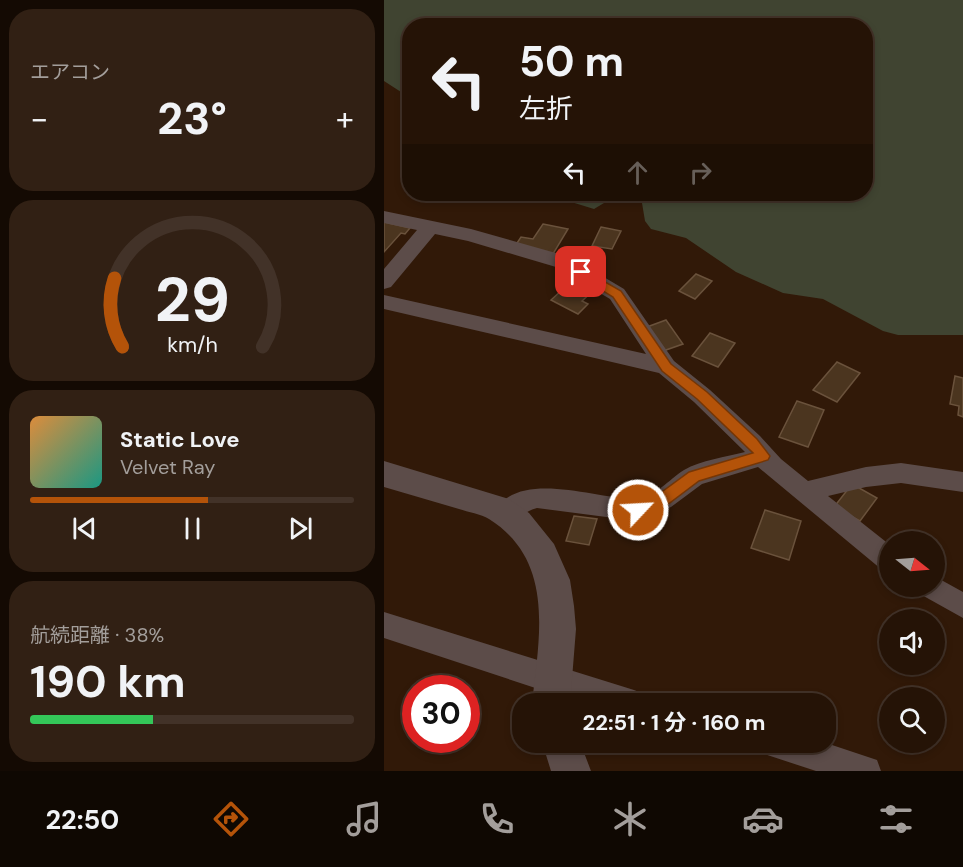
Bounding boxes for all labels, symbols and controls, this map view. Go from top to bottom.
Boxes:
text: 50 m [519,34,624,89]
icon: left [420,42,498,120]
text: エアコン [30,59,110,85]
text: 23° [157,89,227,148]
text: 左折 [519,91,573,126]
text: − [30,97,48,140]
text: + [336,97,354,140]
icon: left [558,156,591,189]
icon: ahead [621,156,654,189]
icon: right [684,156,717,189]
pin [555,246,606,297]
icon: arrive [564,255,597,288]
text: 29 [154,259,230,340]
text: km/h [167,332,217,360]
text: Static Love [120,425,240,454]
text: Velvet Ray [120,454,215,480]
position arrow [606,478,670,542]
icon: previous [68,512,101,545]
icon: pause [176,512,209,545]
icon: next [284,512,317,545]
north arrow [879,531,945,597]
map controls [879,531,945,753]
button: sound [879,609,945,675]
text: 航続距離 · 38% [30,622,164,648]
text: 190 km [30,652,186,711]
speed limit sign: 30 [402,675,480,753]
button: search [879,687,945,753]
text: 22:51 · 1 分 · 160 m [583,708,765,737]
icon: directions [210,798,252,840]
icon: music [343,798,385,840]
icon: phone [476,798,518,840]
icon: climate [609,798,651,840]
icon: car [742,798,784,840]
icon: filters [875,798,917,840]
text: 22:50 [46,802,119,837]

